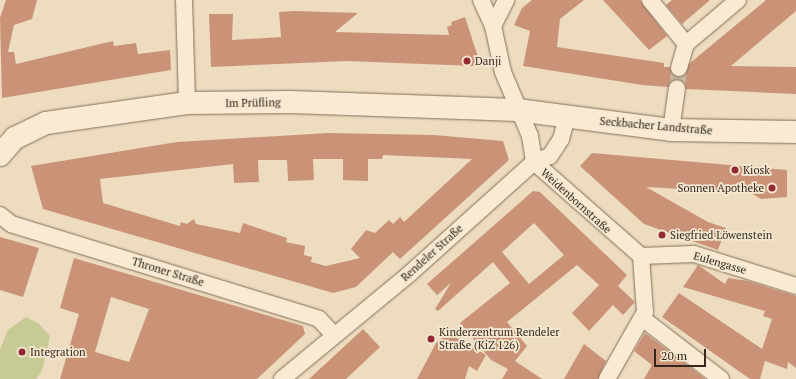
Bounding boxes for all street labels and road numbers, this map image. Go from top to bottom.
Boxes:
street label: Im Prüfling [225,96,281,110]
street label: Seckbacher Landstraße [599,114,713,138]
street label: Weidenbornstraße [538,166,614,236]
street label: Rendeler Straße [398,222,466,284]
street label: Eulengasse [692,249,748,277]
street label: Throner Straße [130,255,206,289]

